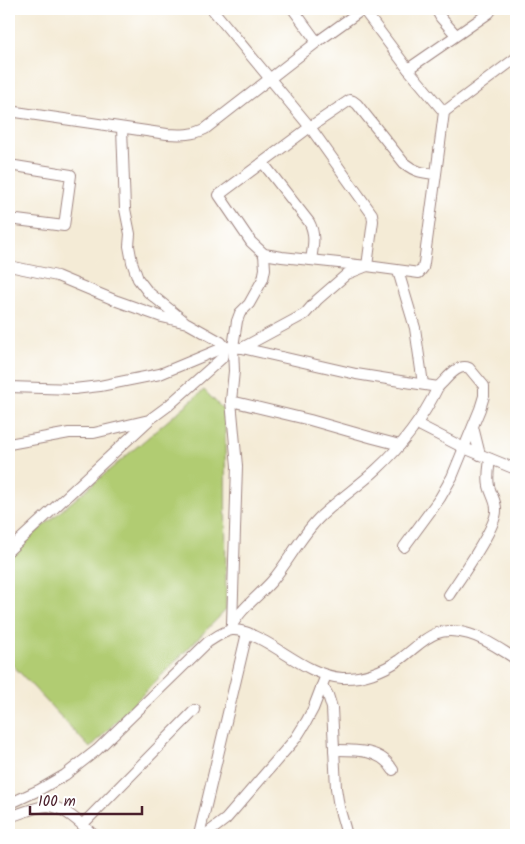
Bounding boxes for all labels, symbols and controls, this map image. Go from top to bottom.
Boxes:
scale bar [30,784,142,816]
text: 100 m [38,790,76,814]

